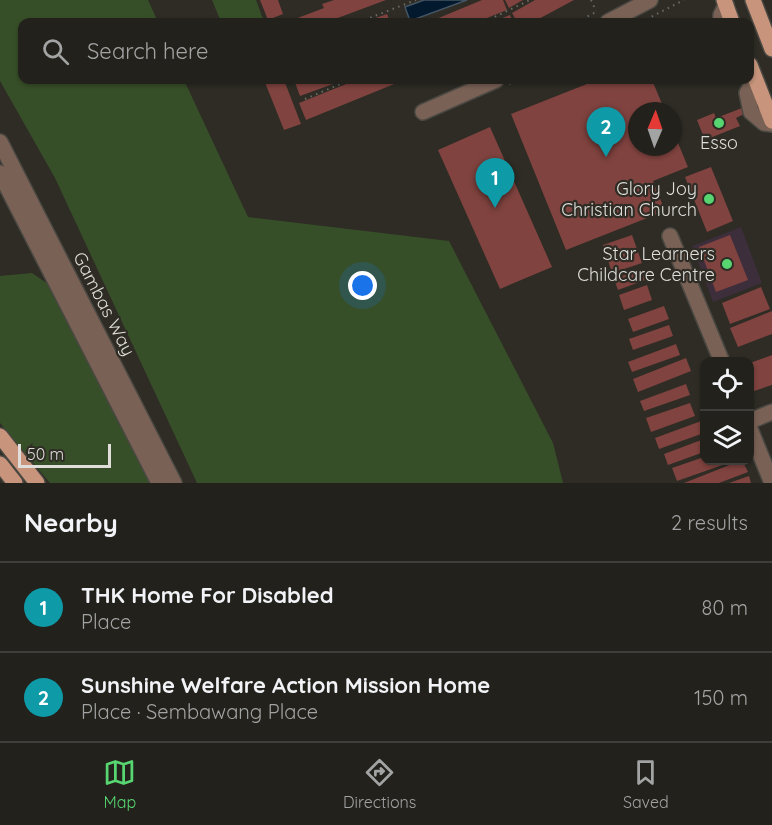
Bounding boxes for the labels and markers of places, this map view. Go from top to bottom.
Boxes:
pin: 2 [586,108,626,157]
marker: Esso [712,116,726,130]
place label: Esso [700,131,738,154]
pin: 1 [476,158,514,208]
place label: Glory Joy Christian Church [561,177,697,221]
marker: Glory Joy Christian Church [702,192,716,206]
place label: Star Learners Childcare Centre [577,242,715,286]
marker: Star Learners Childcare Centre [720,257,734,271]

